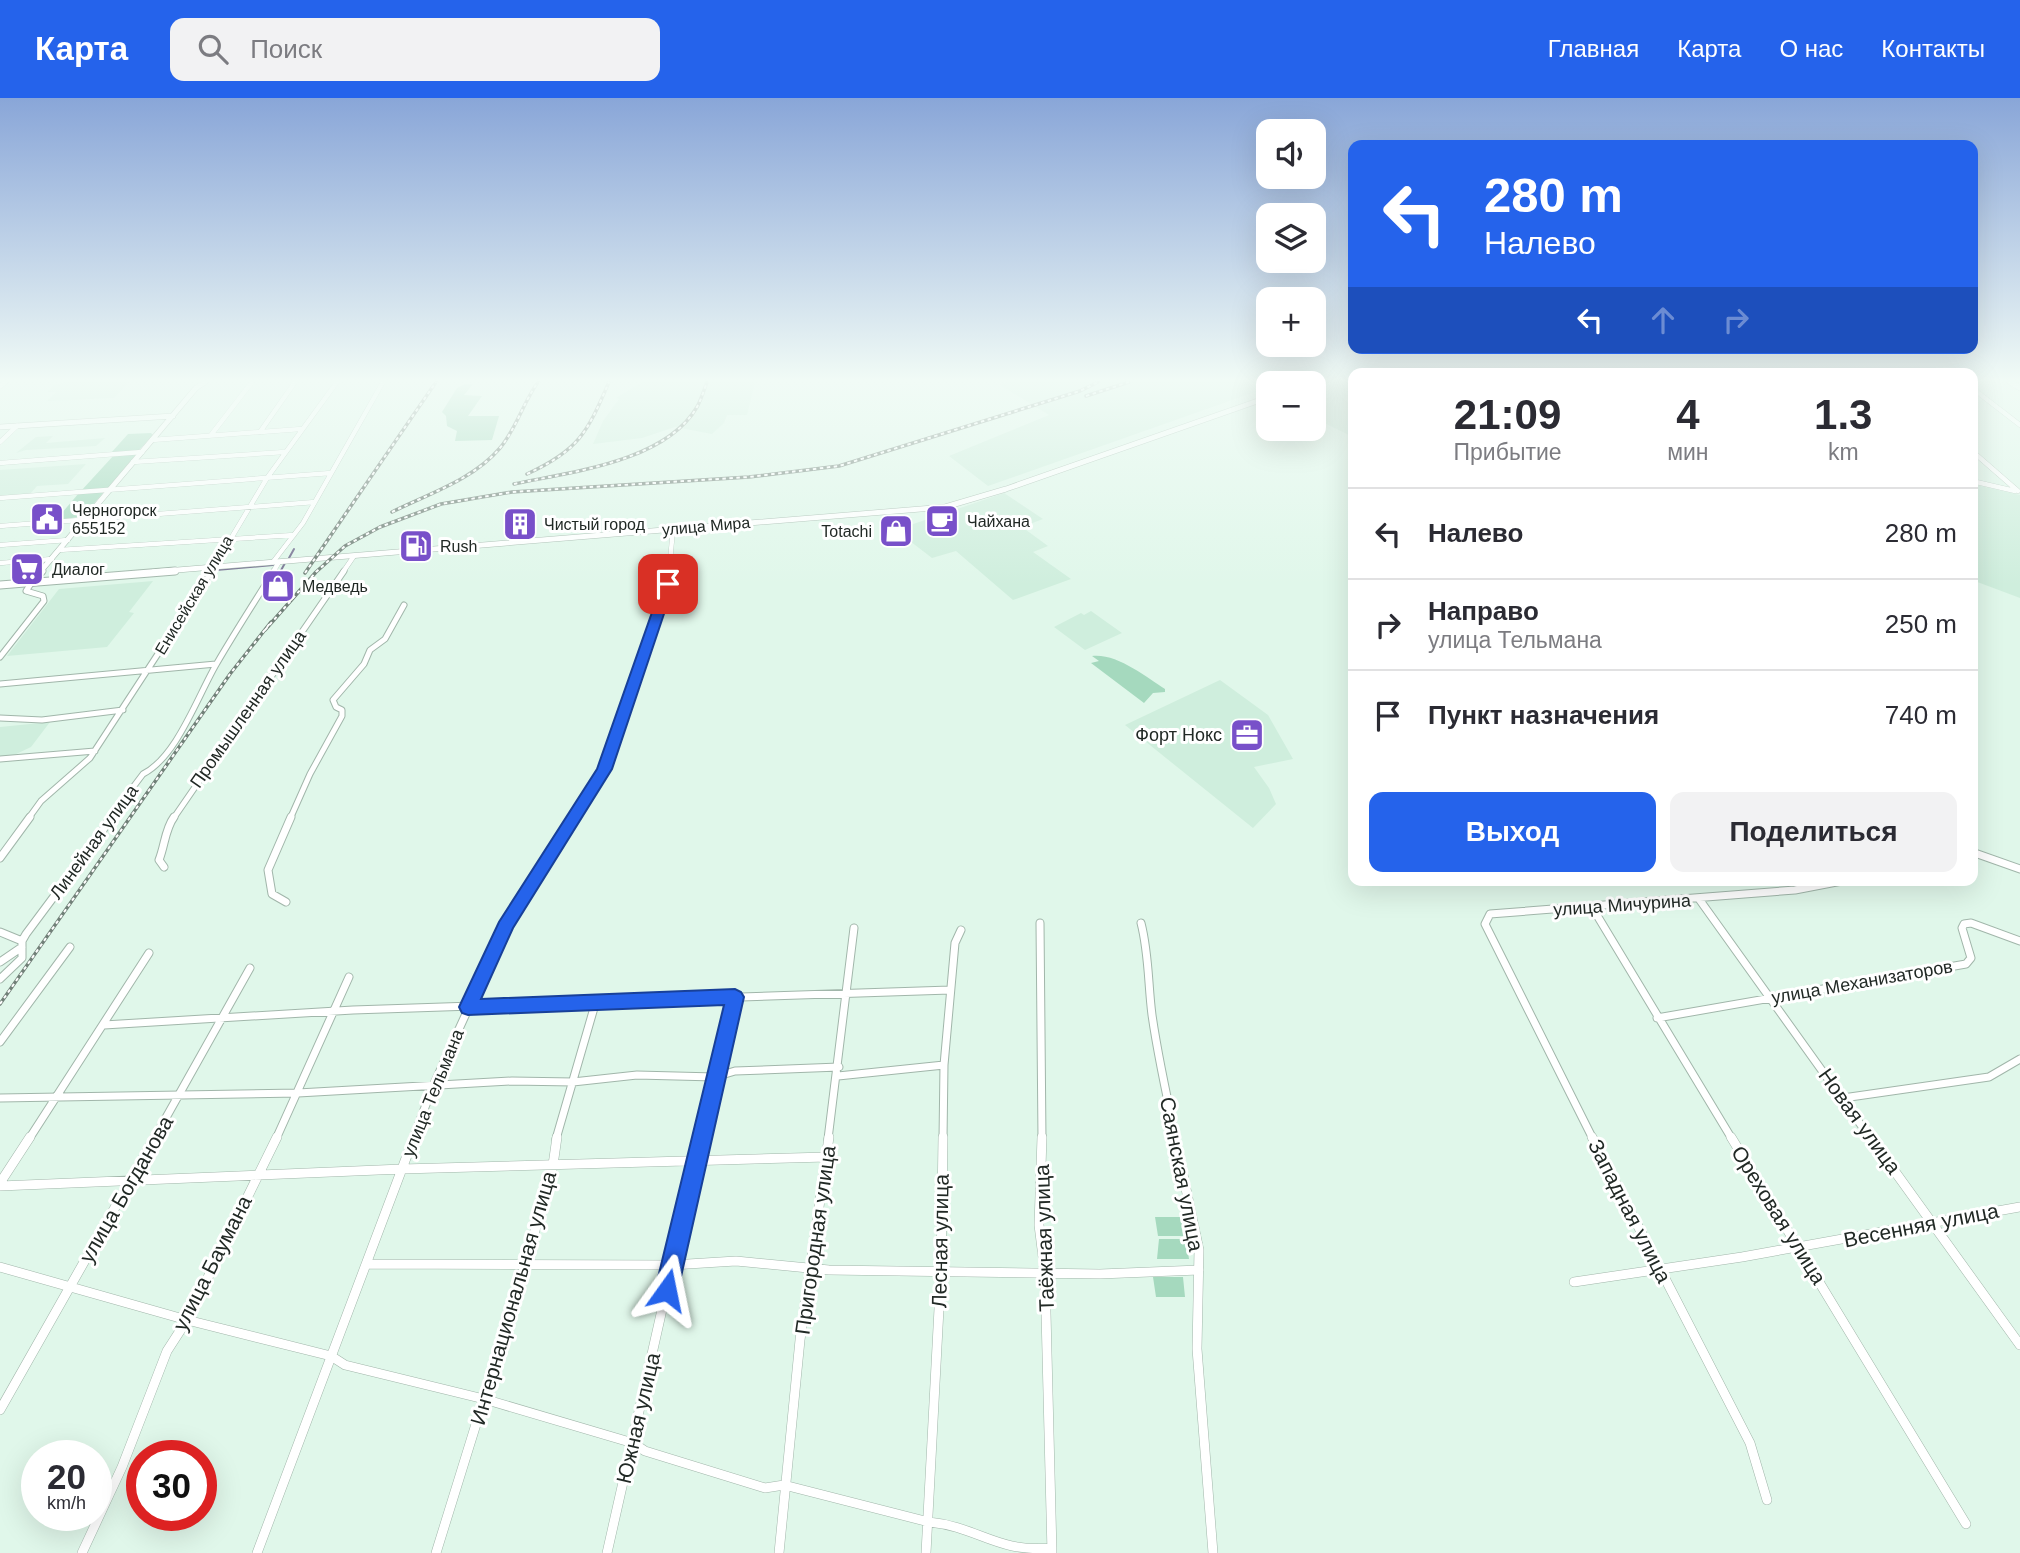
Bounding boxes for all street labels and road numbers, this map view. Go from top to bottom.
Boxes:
street label: улица Мира [661,514,751,538]
street label: Енисейская улица [152,532,236,658]
street label: Промышленная улица [186,626,310,791]
street label: Линейная улица [46,780,143,903]
street label: улица Мичурина [1553,890,1692,920]
street label: улица Механизаторов [1770,956,1954,1008]
street label: улица Тельмана [398,1025,468,1160]
street label: Новая улица [1814,1064,1906,1178]
street label: Саянская улица [1156,1095,1208,1253]
street label: улица Богданова [75,1111,178,1266]
street label: Западная улица [1584,1135,1676,1287]
street label: Ореховая улица [1727,1142,1831,1289]
street label: Пригородная улица [790,1144,840,1336]
street label: Таёжная улица [1030,1164,1058,1312]
street label: Интернациональная улица [466,1168,560,1427]
street label: Лесная улица [927,1173,953,1308]
street label: улица Баумана [168,1191,256,1334]
street label: Весенняя улица [1842,1199,2001,1251]
street label: Южная улица [612,1350,664,1486]

